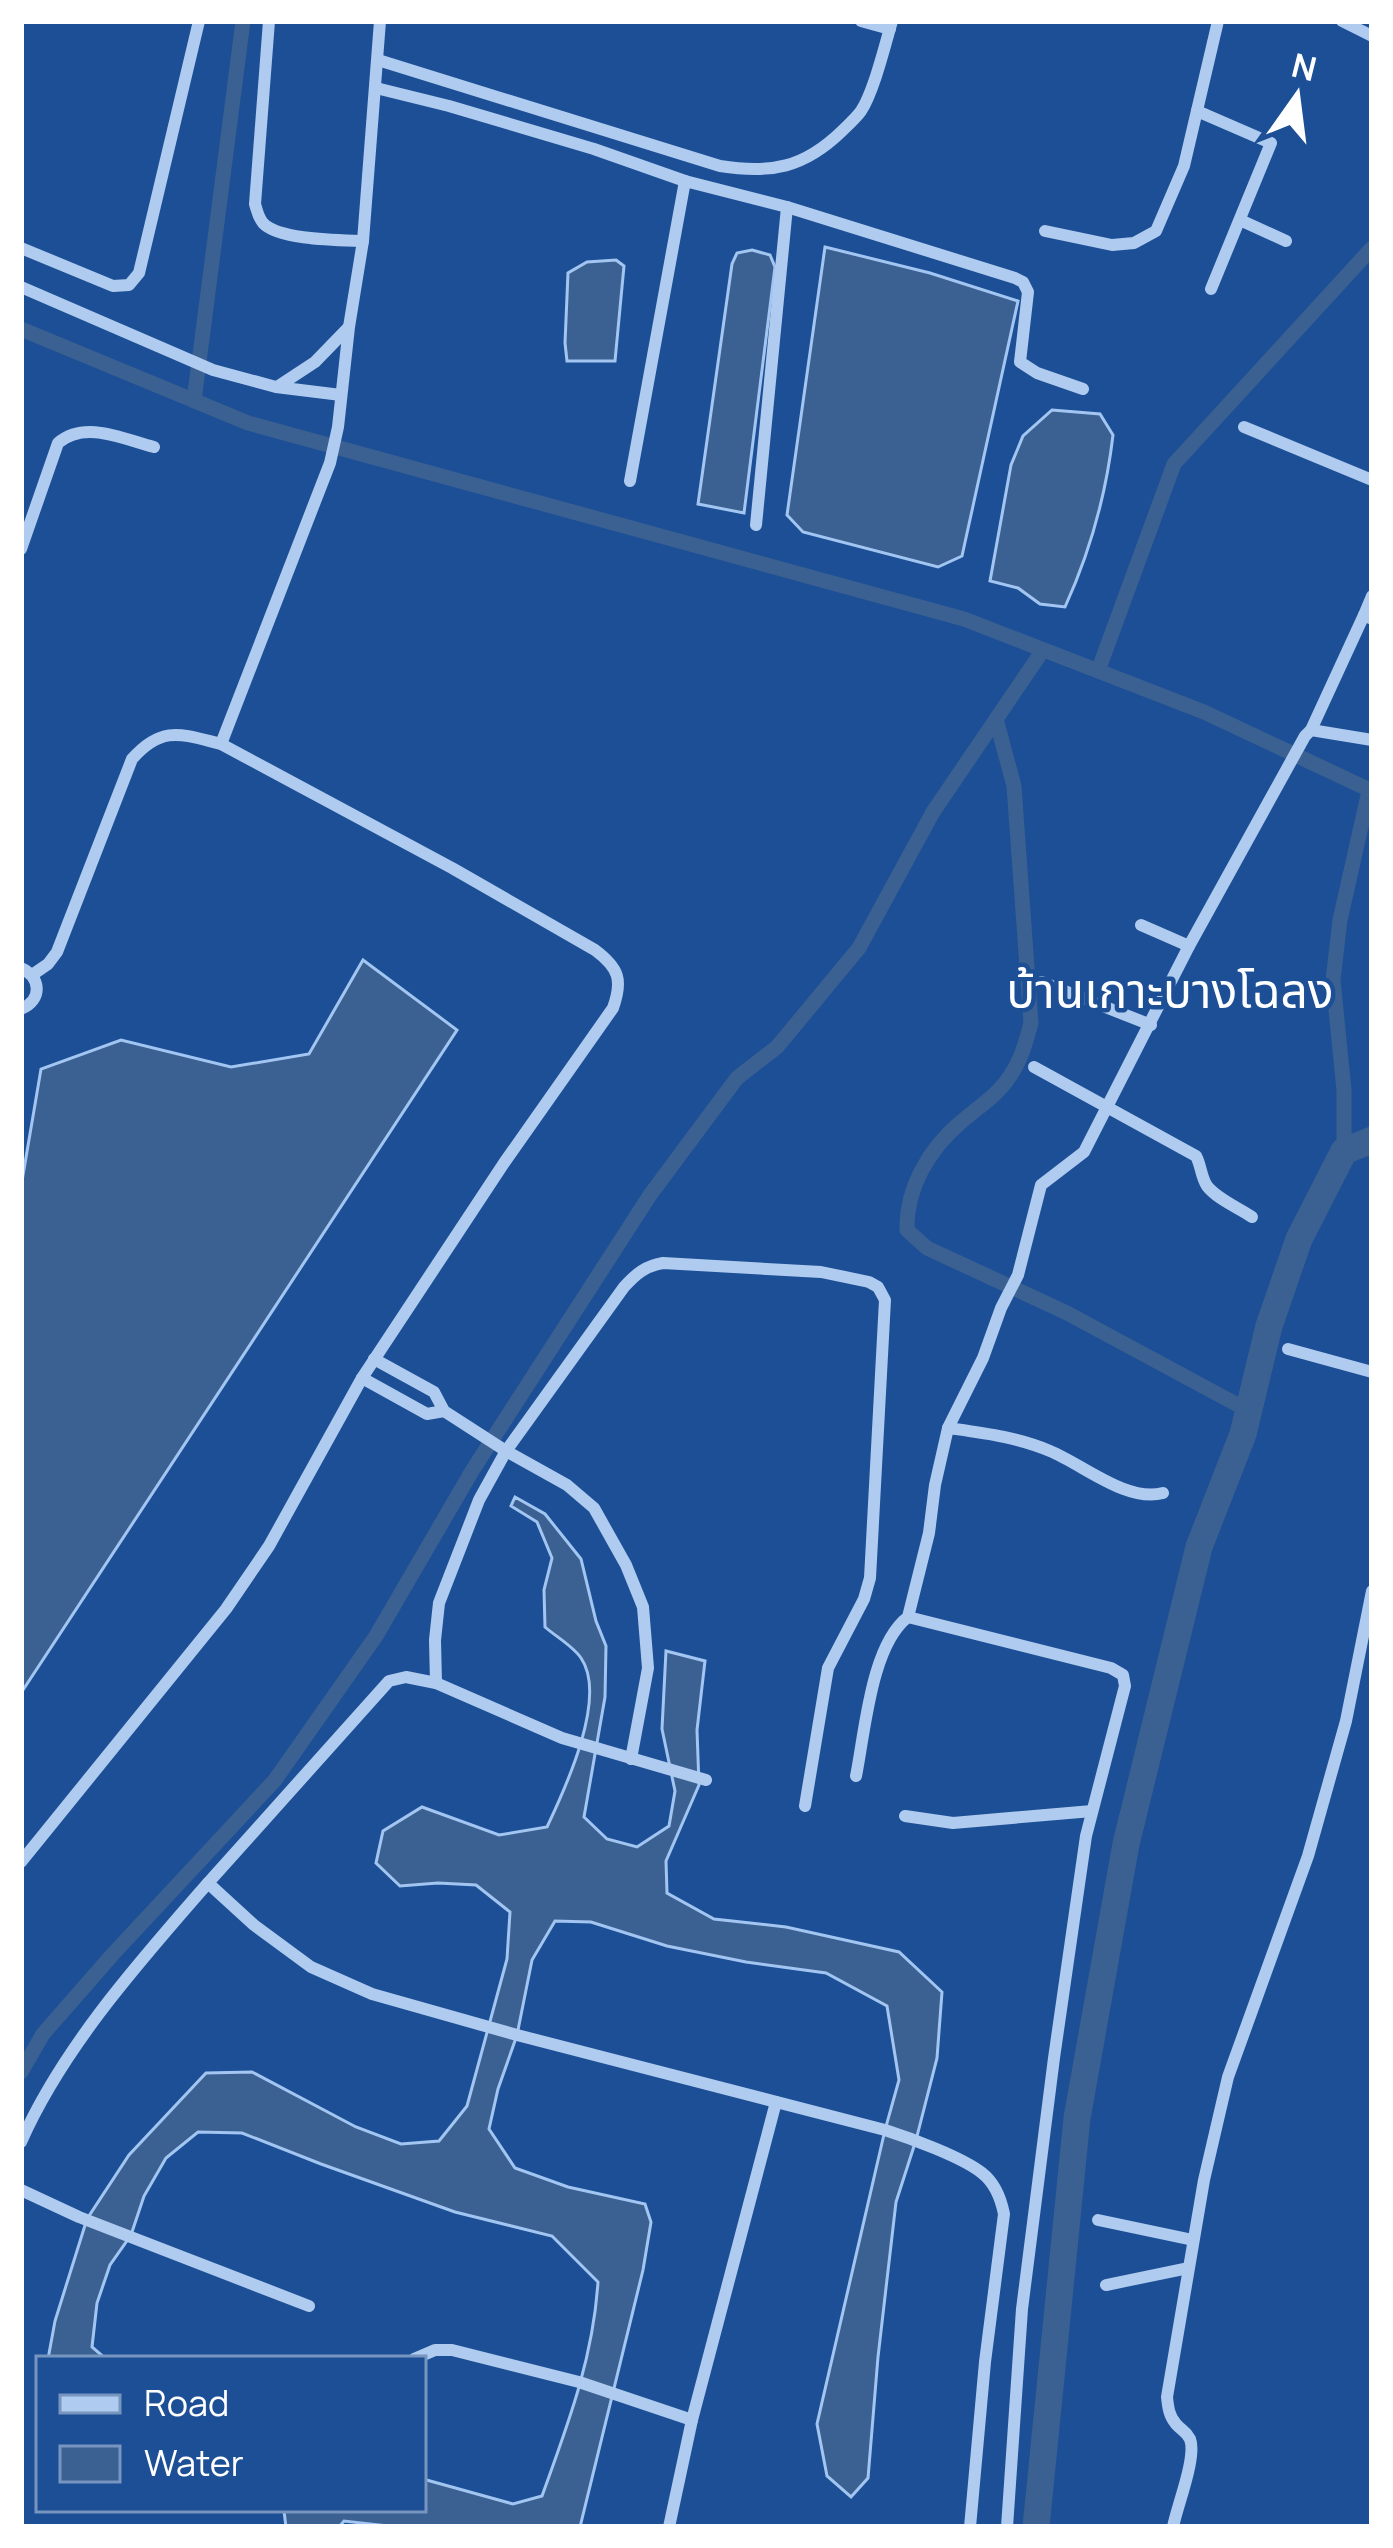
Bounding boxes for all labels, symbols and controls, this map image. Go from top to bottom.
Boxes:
north arrow [1237,36,1357,156]
text: N [1287,42,1321,91]
district label: บ้านเกาะบางโฉลง [1006,957,1334,1022]
legend [36,2356,426,2512]
text: Road [144,2378,229,2427]
text: Water [144,2438,244,2487]

